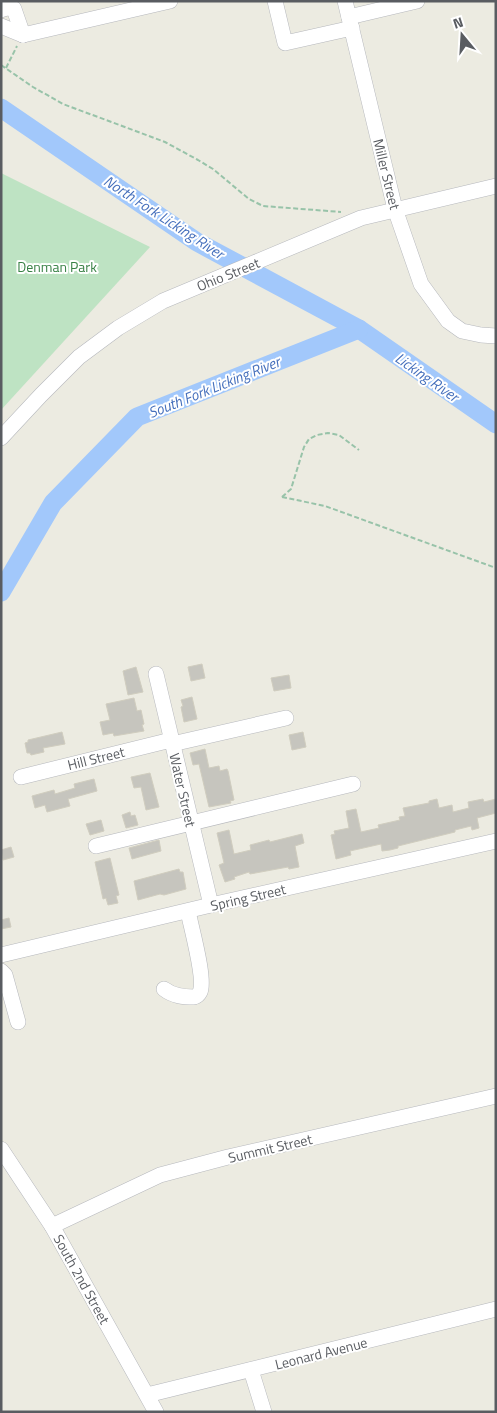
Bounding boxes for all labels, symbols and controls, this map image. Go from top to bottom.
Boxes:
north arrow [437,10,487,60]
text: N [450,11,466,34]
street label: Miller Street [368,136,406,212]
water label: North Fork Licking River [99,169,231,266]
street label: Ohio Street [193,252,263,296]
park label: Denman Park [17,256,97,277]
water label: Licking River [390,347,465,409]
water label: South Fork Licking River [145,349,285,424]
street label: Hill Street [65,741,127,775]
street label: Water Street [164,751,202,829]
street label: Spring Street [208,878,288,916]
street label: Summit Street [226,1128,314,1168]
street label: South 2nd Street [49,1230,115,1328]
street label: Leonard Avenue [273,1331,369,1375]

